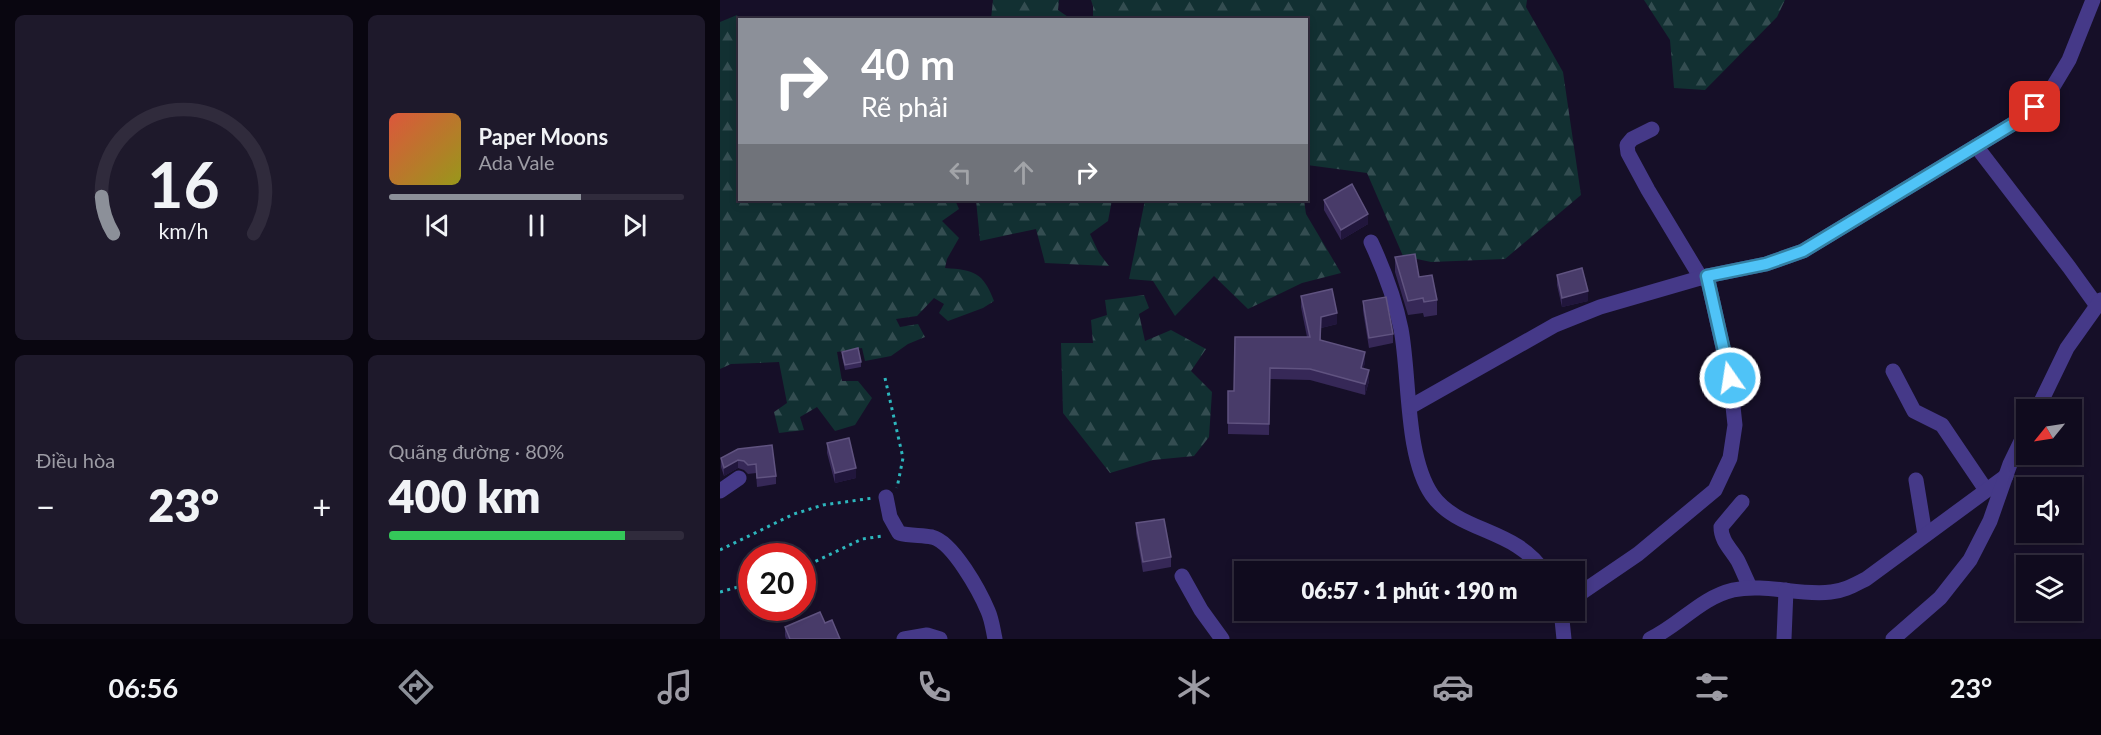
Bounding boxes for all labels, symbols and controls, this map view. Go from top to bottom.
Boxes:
text: 40 m [861,39,955,89]
icon: right [762,42,840,120]
pin [2009,81,2060,132]
text: Rẽ phải [861,90,948,123]
icon: arrive [2018,90,2051,123]
text: Paper Moons [479,123,608,150]
text: 16 [148,147,220,222]
text: Ada Vale [479,150,555,174]
icon: left [944,156,977,189]
icon: ahead [1007,156,1040,189]
icon: right [1070,156,1103,189]
icon: previous [421,209,454,242]
icon: pause [520,209,553,242]
icon: next [618,209,651,242]
text: km/h [159,219,209,245]
position arrow [1698,346,1762,410]
north arrow [2016,399,2082,465]
map controls [2016,399,2082,621]
text: Quãng đường · 80% [389,439,564,463]
text: Điều hòa [36,448,115,472]
text: 400 km [389,469,541,523]
button: sound [2016,477,2082,543]
text: 23° [148,478,219,532]
text: − [36,486,55,526]
text: + [312,486,331,526]
speed limit sign: 20 [738,543,816,621]
button: layers [2016,555,2082,621]
text: 06:57 · 1 phút · 190 m [1302,577,1517,604]
icon: directions [395,666,437,708]
icon: music [654,666,696,708]
icon: phone [913,666,955,708]
icon: climate [1173,666,1215,708]
icon: car [1432,666,1474,708]
icon: filters [1691,666,1733,708]
text: 06:56 [109,671,178,704]
text: 23° [1950,671,1992,704]

